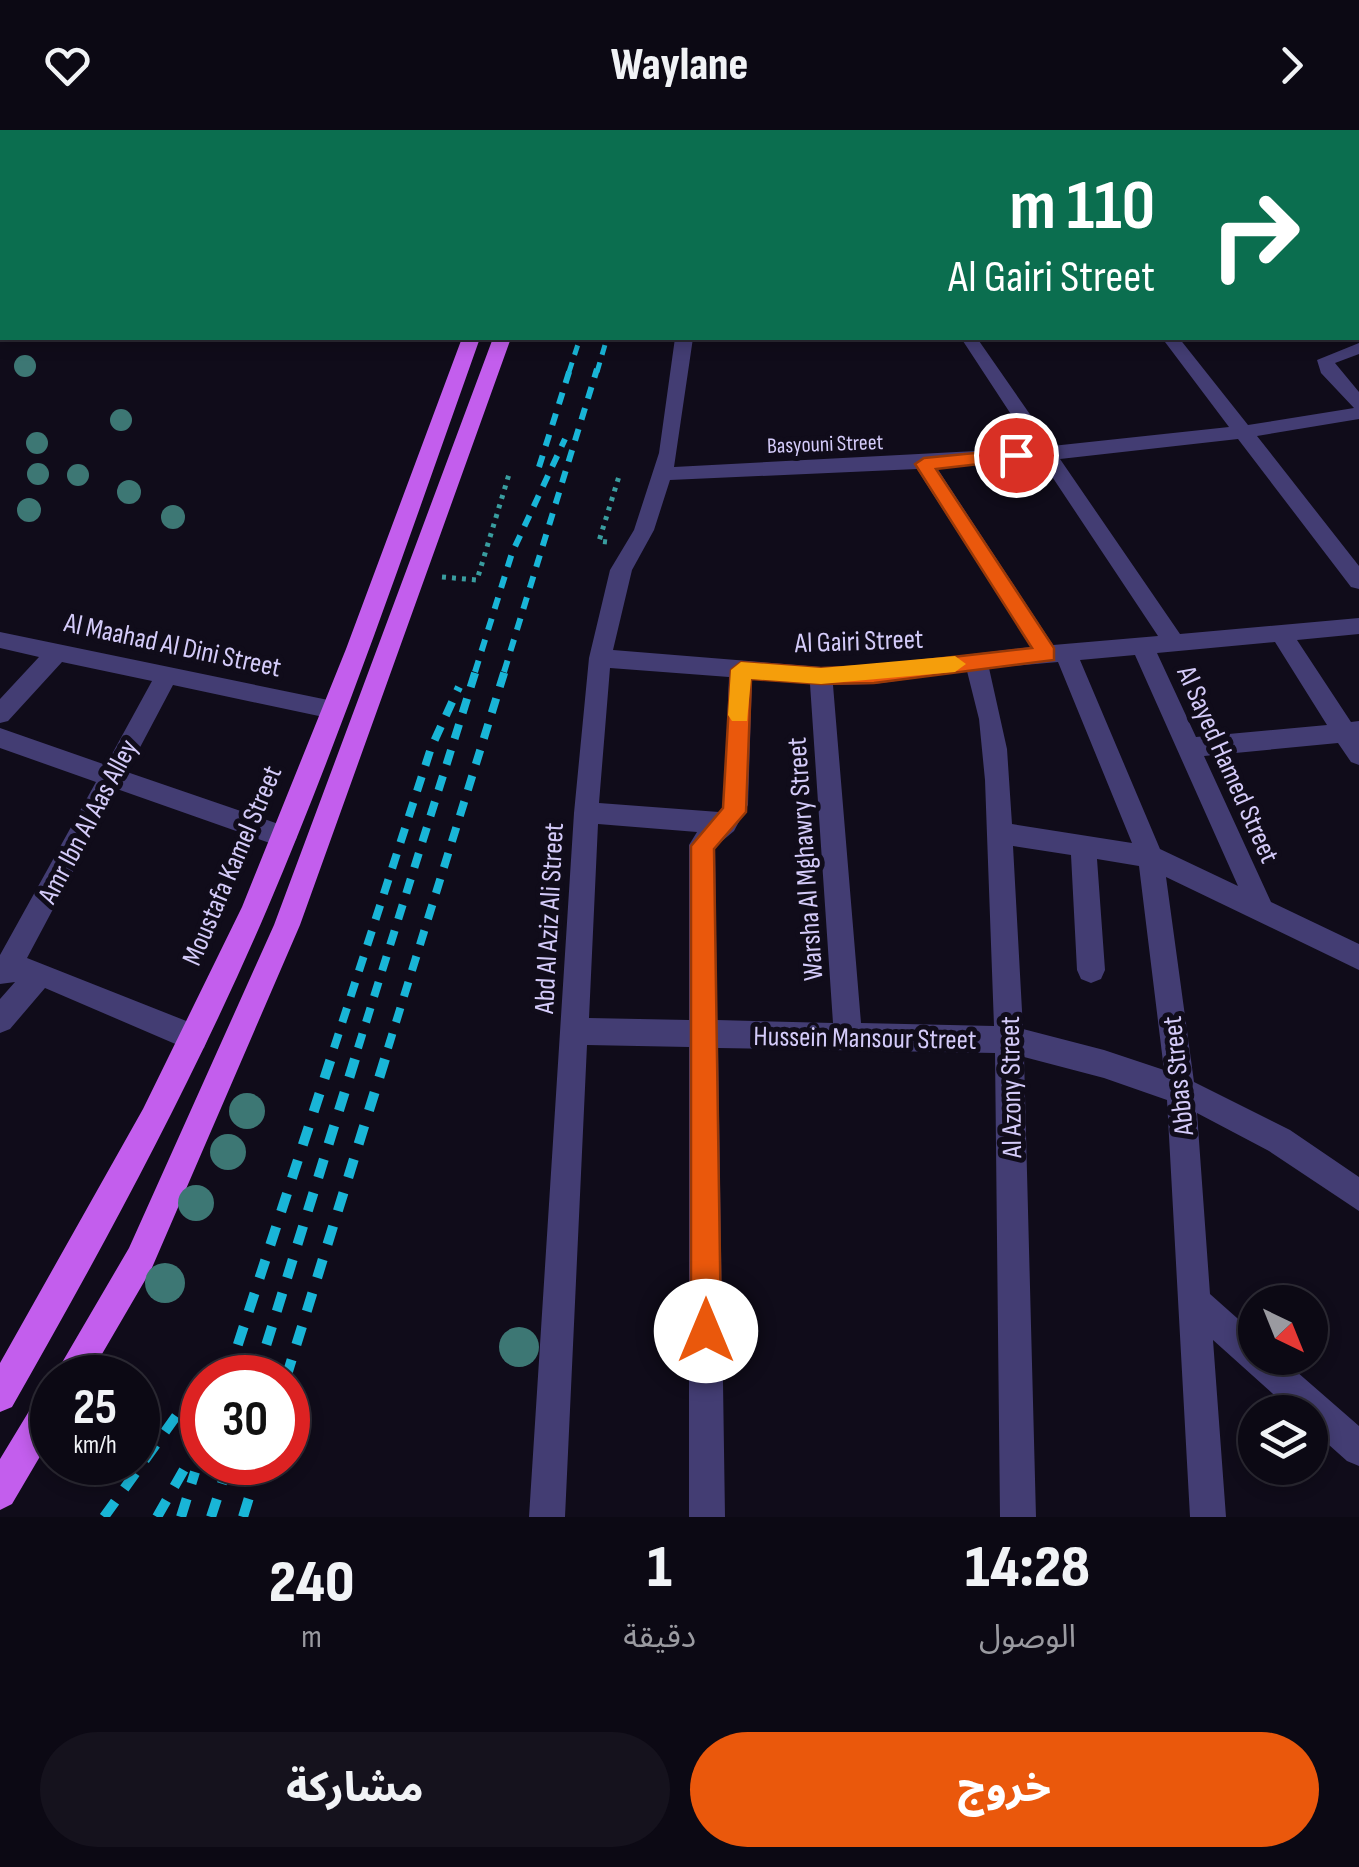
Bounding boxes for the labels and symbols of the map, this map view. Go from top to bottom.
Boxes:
pin [974,413,1059,498]
street label: Basyouni Street [766,429,884,460]
street label: Al Maahad Al Dini Street [60,606,284,685]
street label: Al Gairi Street [793,623,924,660]
street label: Al Sayed Hamed Street [1169,660,1286,868]
street label: Amr Ibn Al Aas Alley [31,734,145,910]
street label: Warsha Al Mghawry Street [781,736,830,982]
street label: Moustafa Kamel Street [175,761,289,970]
street label: Abd Al Aziz Ali Street [528,822,571,1015]
street label: Abbas Street [1156,1014,1201,1138]
street label: Al Azony Street [994,1016,1029,1159]
street label: Hussein Mansour Street [753,1020,977,1057]
position arrow [654,1279,758,1383]
north arrow [1238,1285,1328,1375]
speed limit sign: 30 [180,1355,310,1485]

